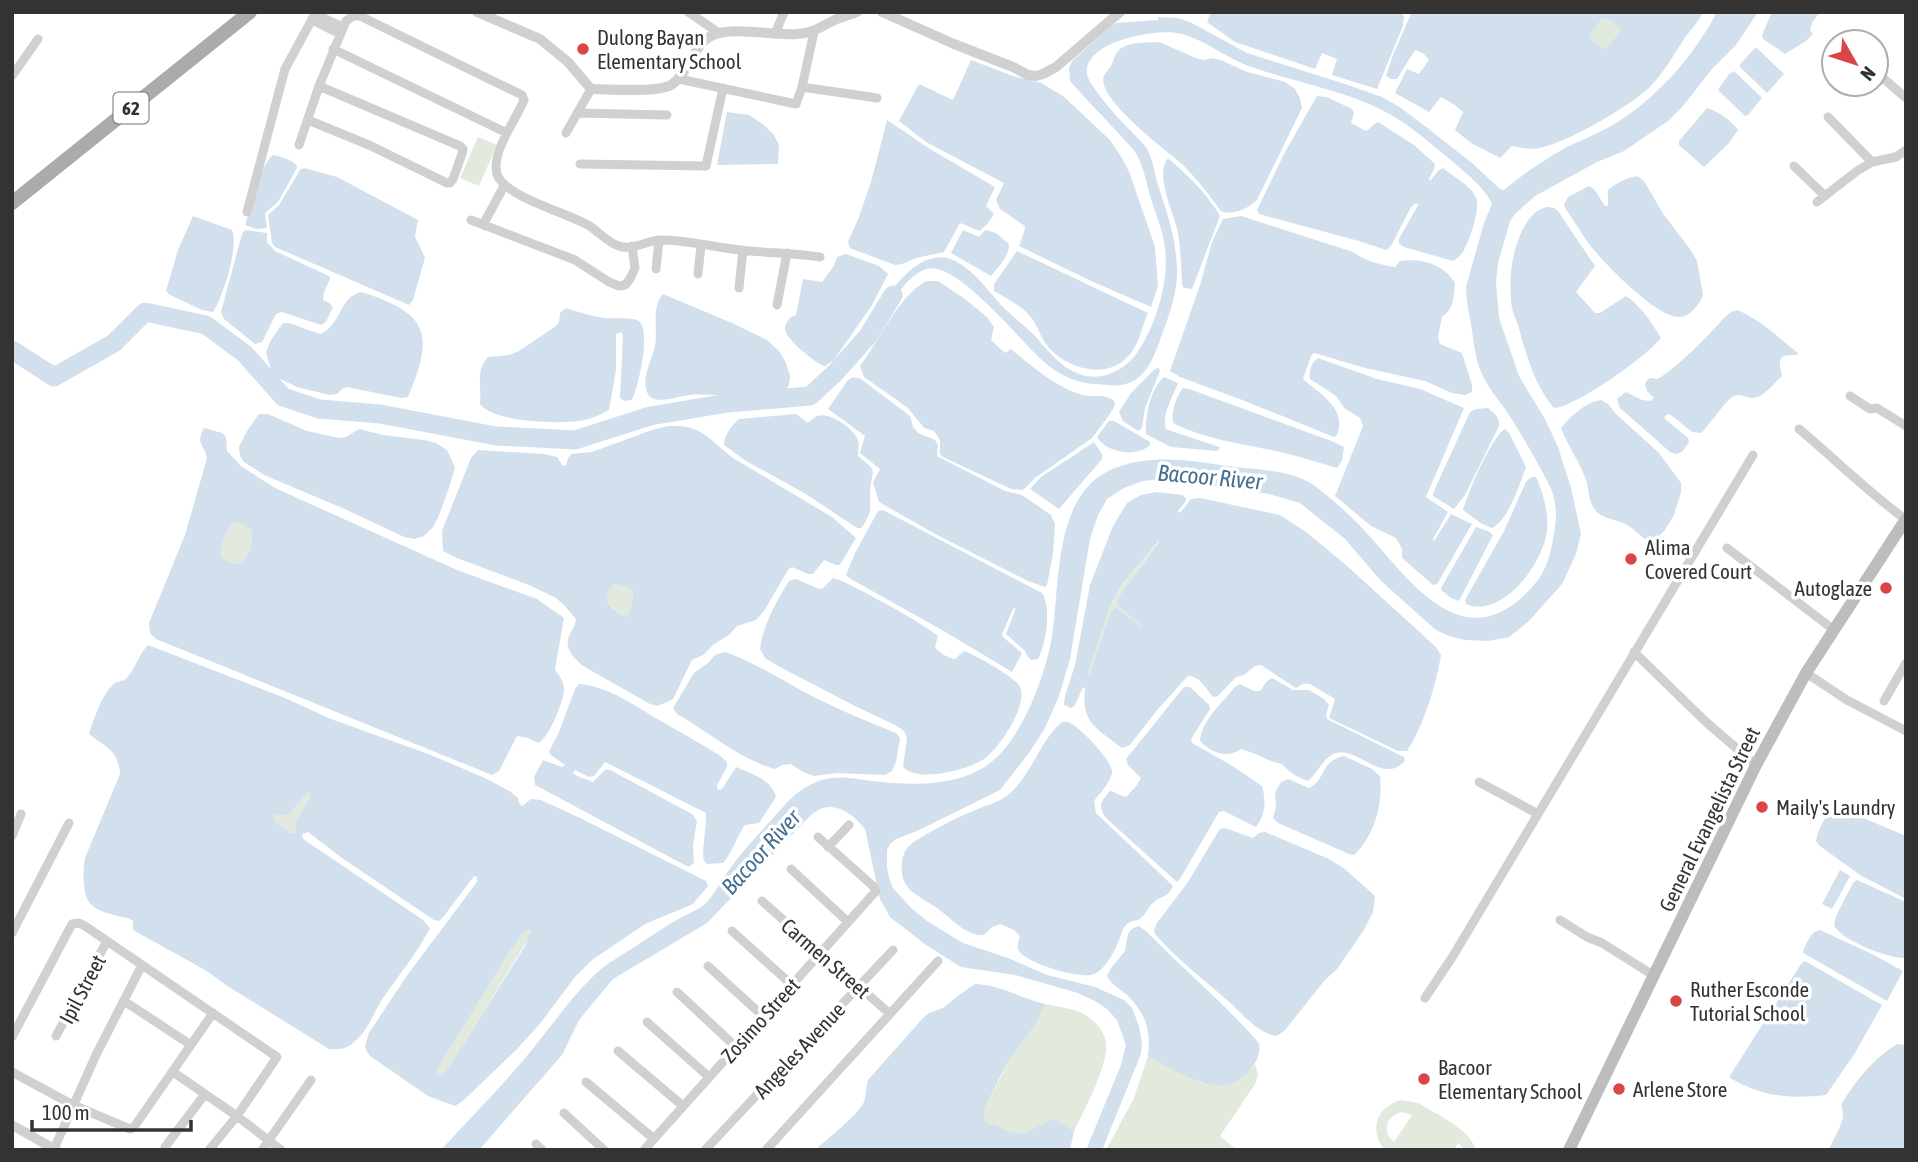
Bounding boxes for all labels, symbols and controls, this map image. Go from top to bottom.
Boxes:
place label: Dulong Bayan Elementary School [597,25,742,73]
north arrow [1820,28,1890,98]
marker: Dulong Bayan Elementary School [575,41,591,57]
text: N [1856,62,1880,85]
road number: 62 [114,92,148,124]
water label: Bacoor River [1157,459,1265,495]
place label: Alima Covered Court [1645,535,1752,583]
marker: Alima Covered Court [1623,551,1639,567]
place label: Autoglaze [1795,576,1872,600]
marker: Autoglaze [1878,580,1894,596]
street label: General Evangelista Street [1654,723,1764,915]
place label: Maily's Laundry [1776,795,1896,819]
marker: Maily's Laundry [1754,799,1770,815]
water label: Bacoor River [716,803,807,900]
street label: Carmen Street [777,913,875,1003]
street label: Ipil Street [54,950,110,1028]
street label: Zosimo Street [716,973,804,1067]
place label: Ruther Esconde Tutorial School [1690,977,1809,1025]
marker: Ruther Esconde Tutorial School [1668,993,1684,1009]
street label: Angeles Avenue [749,997,849,1103]
place label: Bacoor Elementary School [1438,1055,1583,1103]
marker: Bacoor Elementary School [1416,1071,1432,1087]
place label: Arlene Store [1633,1077,1727,1101]
marker: Arlene Store [1611,1081,1627,1097]
scale bar [32,1088,191,1132]
text: 100 m [42,1100,90,1124]

